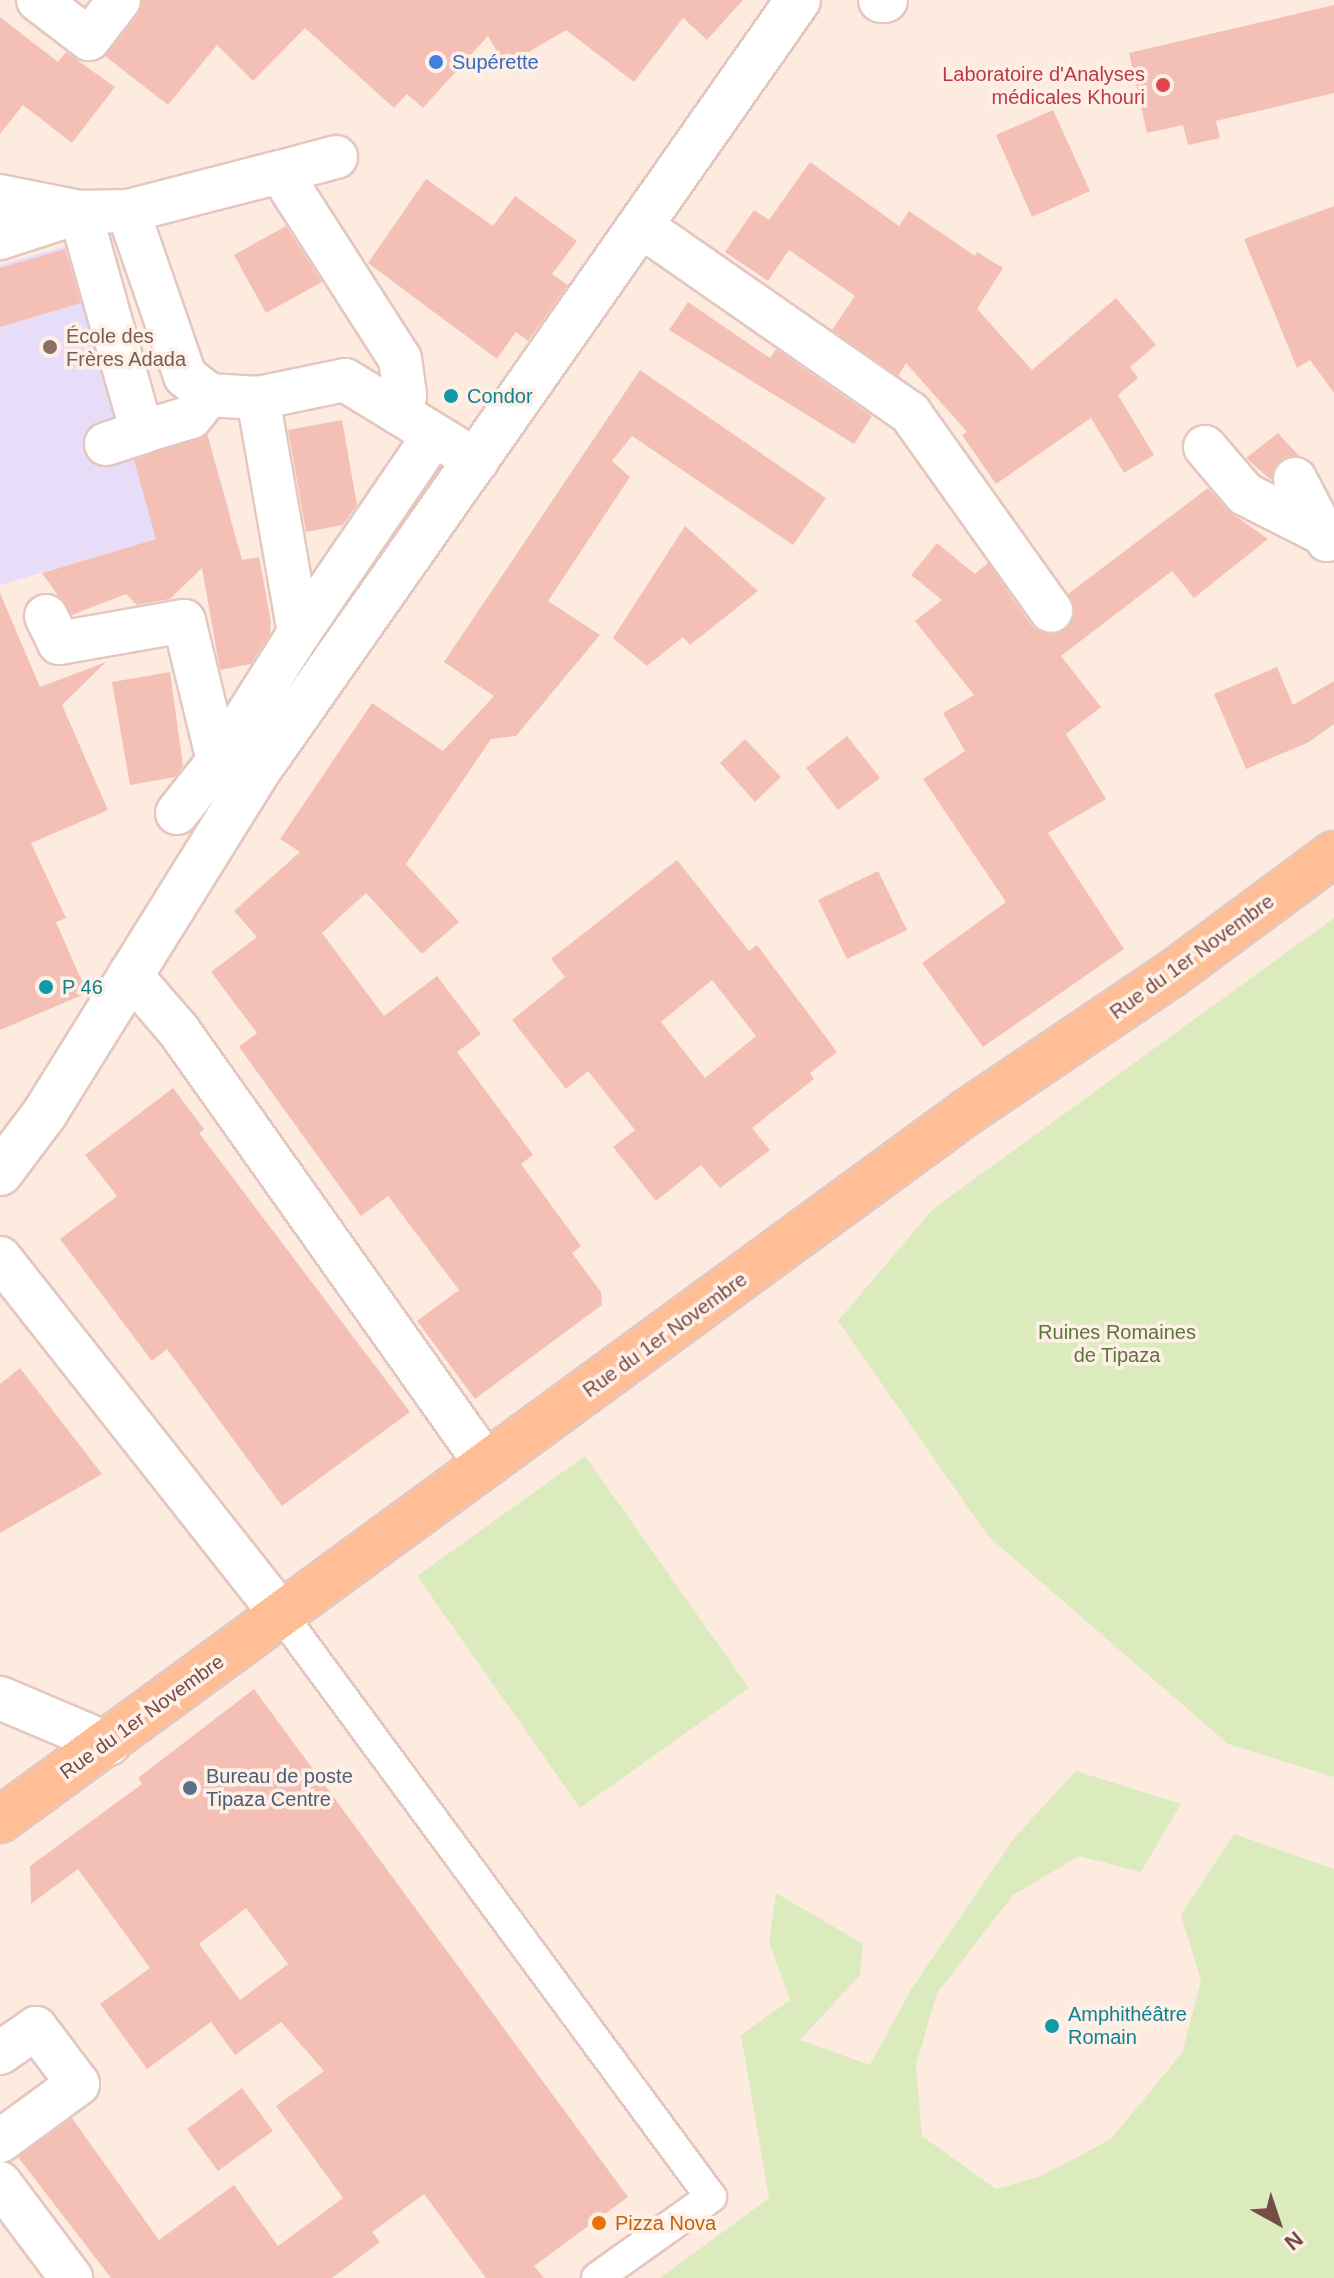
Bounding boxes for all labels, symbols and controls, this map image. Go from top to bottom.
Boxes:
place label: Supérette [452,50,539,74]
marker: Supérette [427,53,445,71]
place label: Laboratoire d'Analyses médicales Khouri [942,62,1145,109]
marker: Laboratoire d'Analyses médicales Khouri [1152,74,1174,96]
place label: École des Frères Adada [66,324,187,371]
marker: École des Frères Adada [41,338,59,356]
place label: Condor [467,384,533,408]
marker: Condor [442,387,460,405]
street label: Rue du 1er Novembre [1105,889,1279,1025]
place label: P 46 [62,975,103,999]
marker: P 46 [37,978,55,996]
street label: Rue du 1er Novembre [578,1267,752,1403]
park label: Ruines Romaines de Tipaza [1038,1320,1196,1367]
street label: Rue du 1er Novembre [55,1649,229,1785]
place label: Bureau de poste Tipaza Centre [206,1764,353,1811]
marker: Bureau de poste Tipaza Centre [181,1779,199,1797]
place label: Amphithéâtre Romain [1068,2002,1187,2049]
marker: Amphithéâtre Romain [1043,2017,1061,2035]
north arrow [1238,2182,1318,2262]
place label: Pizza Nova [615,2211,716,2235]
marker: Pizza Nova [590,2214,608,2232]
text: N [1280,2226,1308,2255]

